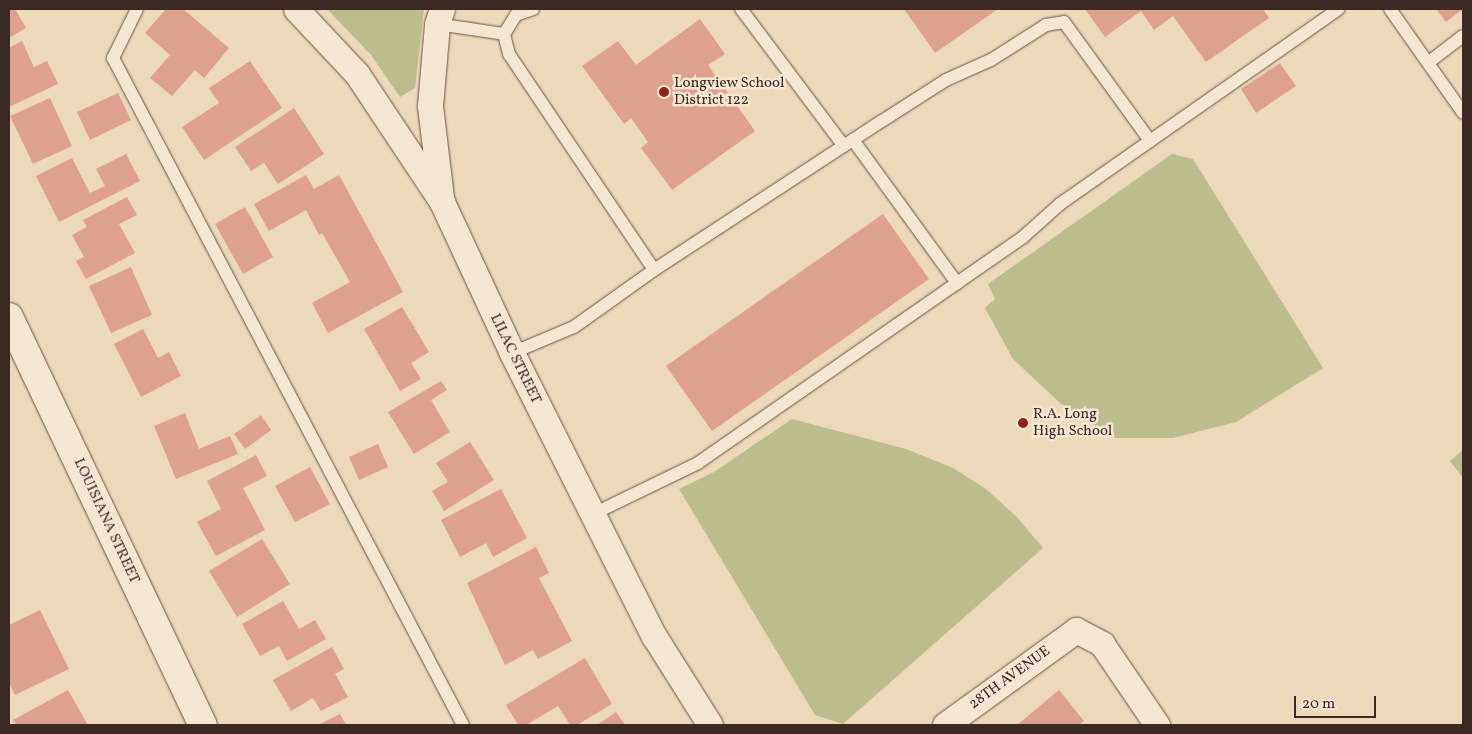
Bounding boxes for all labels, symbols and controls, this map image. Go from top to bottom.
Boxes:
place label: Longview School District 122 [674,74,785,109]
marker: Longview School District 122 [658,86,670,98]
street label: LILAC STREET [485,311,545,407]
place label: R.A. Long High School [1033,405,1112,440]
marker: R.A. Long High School [1017,417,1029,429]
street label: LOUISIANA STREET [69,455,143,587]
street label: 28TH AVENUE [966,642,1054,714]
scale bar [1297,686,1380,718]
text: 20 m [1302,694,1335,715]

